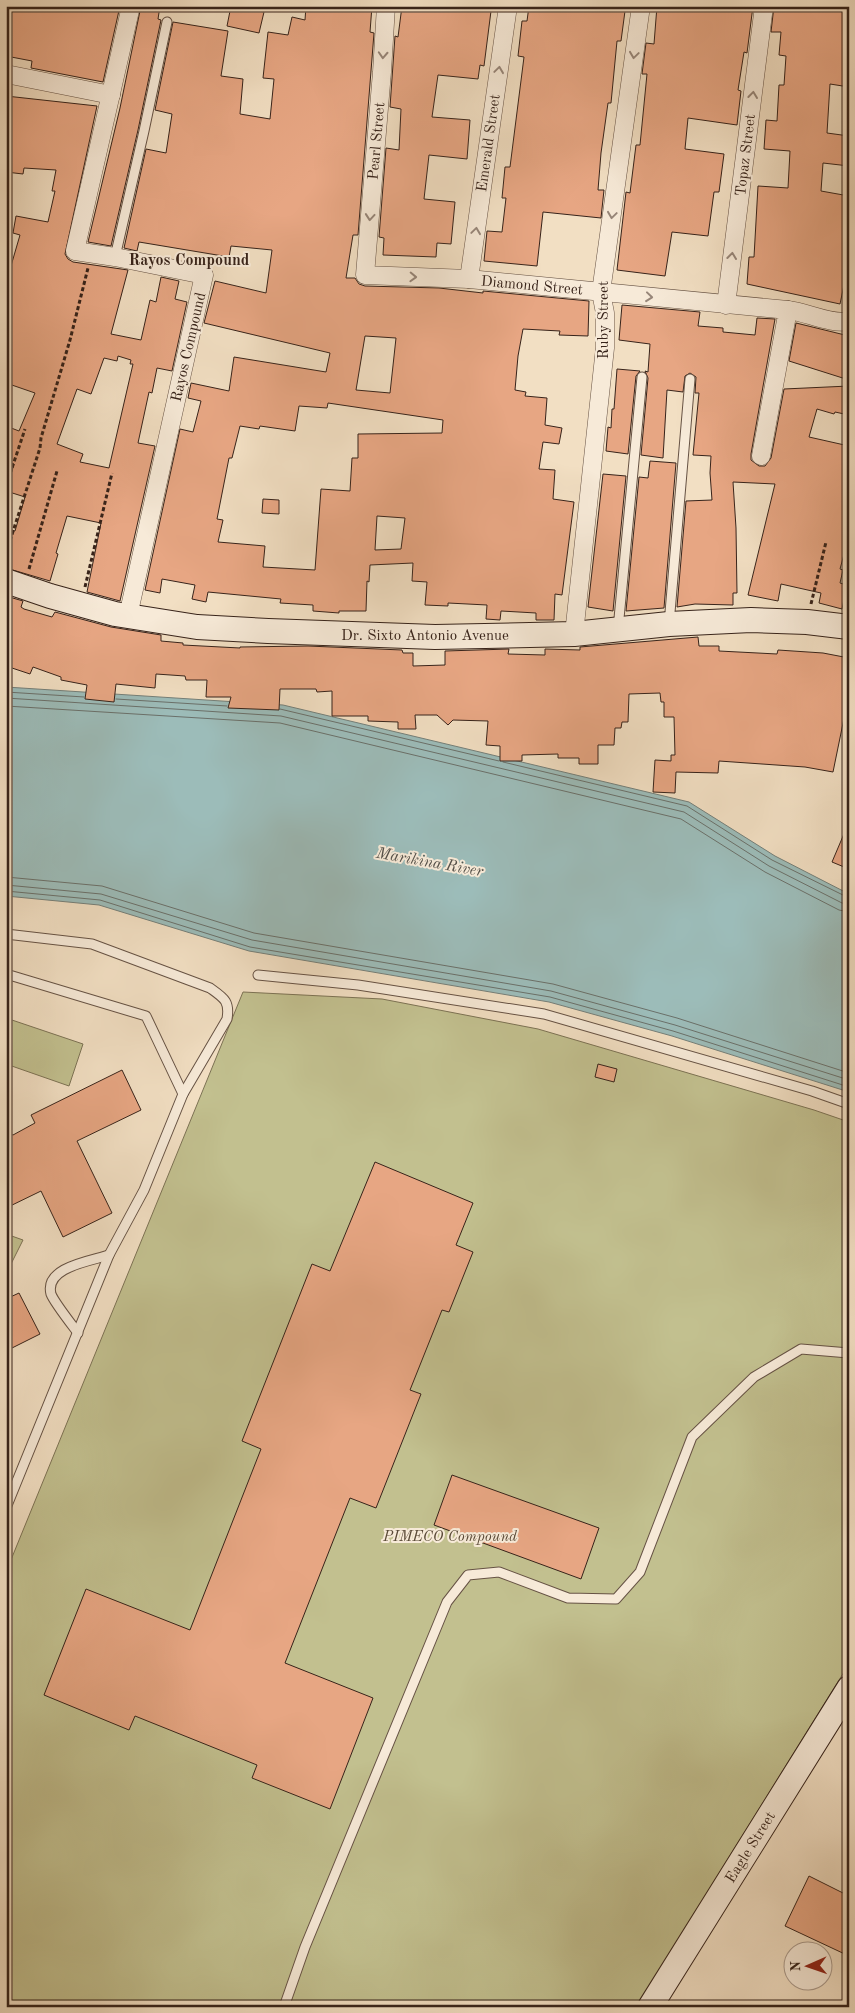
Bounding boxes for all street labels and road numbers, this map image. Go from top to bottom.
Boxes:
street label: Emerald Street [475,93,504,193]
street label: Pearl Street [367,102,388,181]
street label: Topaz Street [734,113,759,197]
street label: Diamond Street [480,275,584,298]
street label: Ruby Street [597,281,612,359]
street label: Rayos Compound [170,291,209,404]
street label: Dr. Sixto Antonio Avenue [341,629,509,644]
street label: Eagle Street [724,1810,779,1886]

